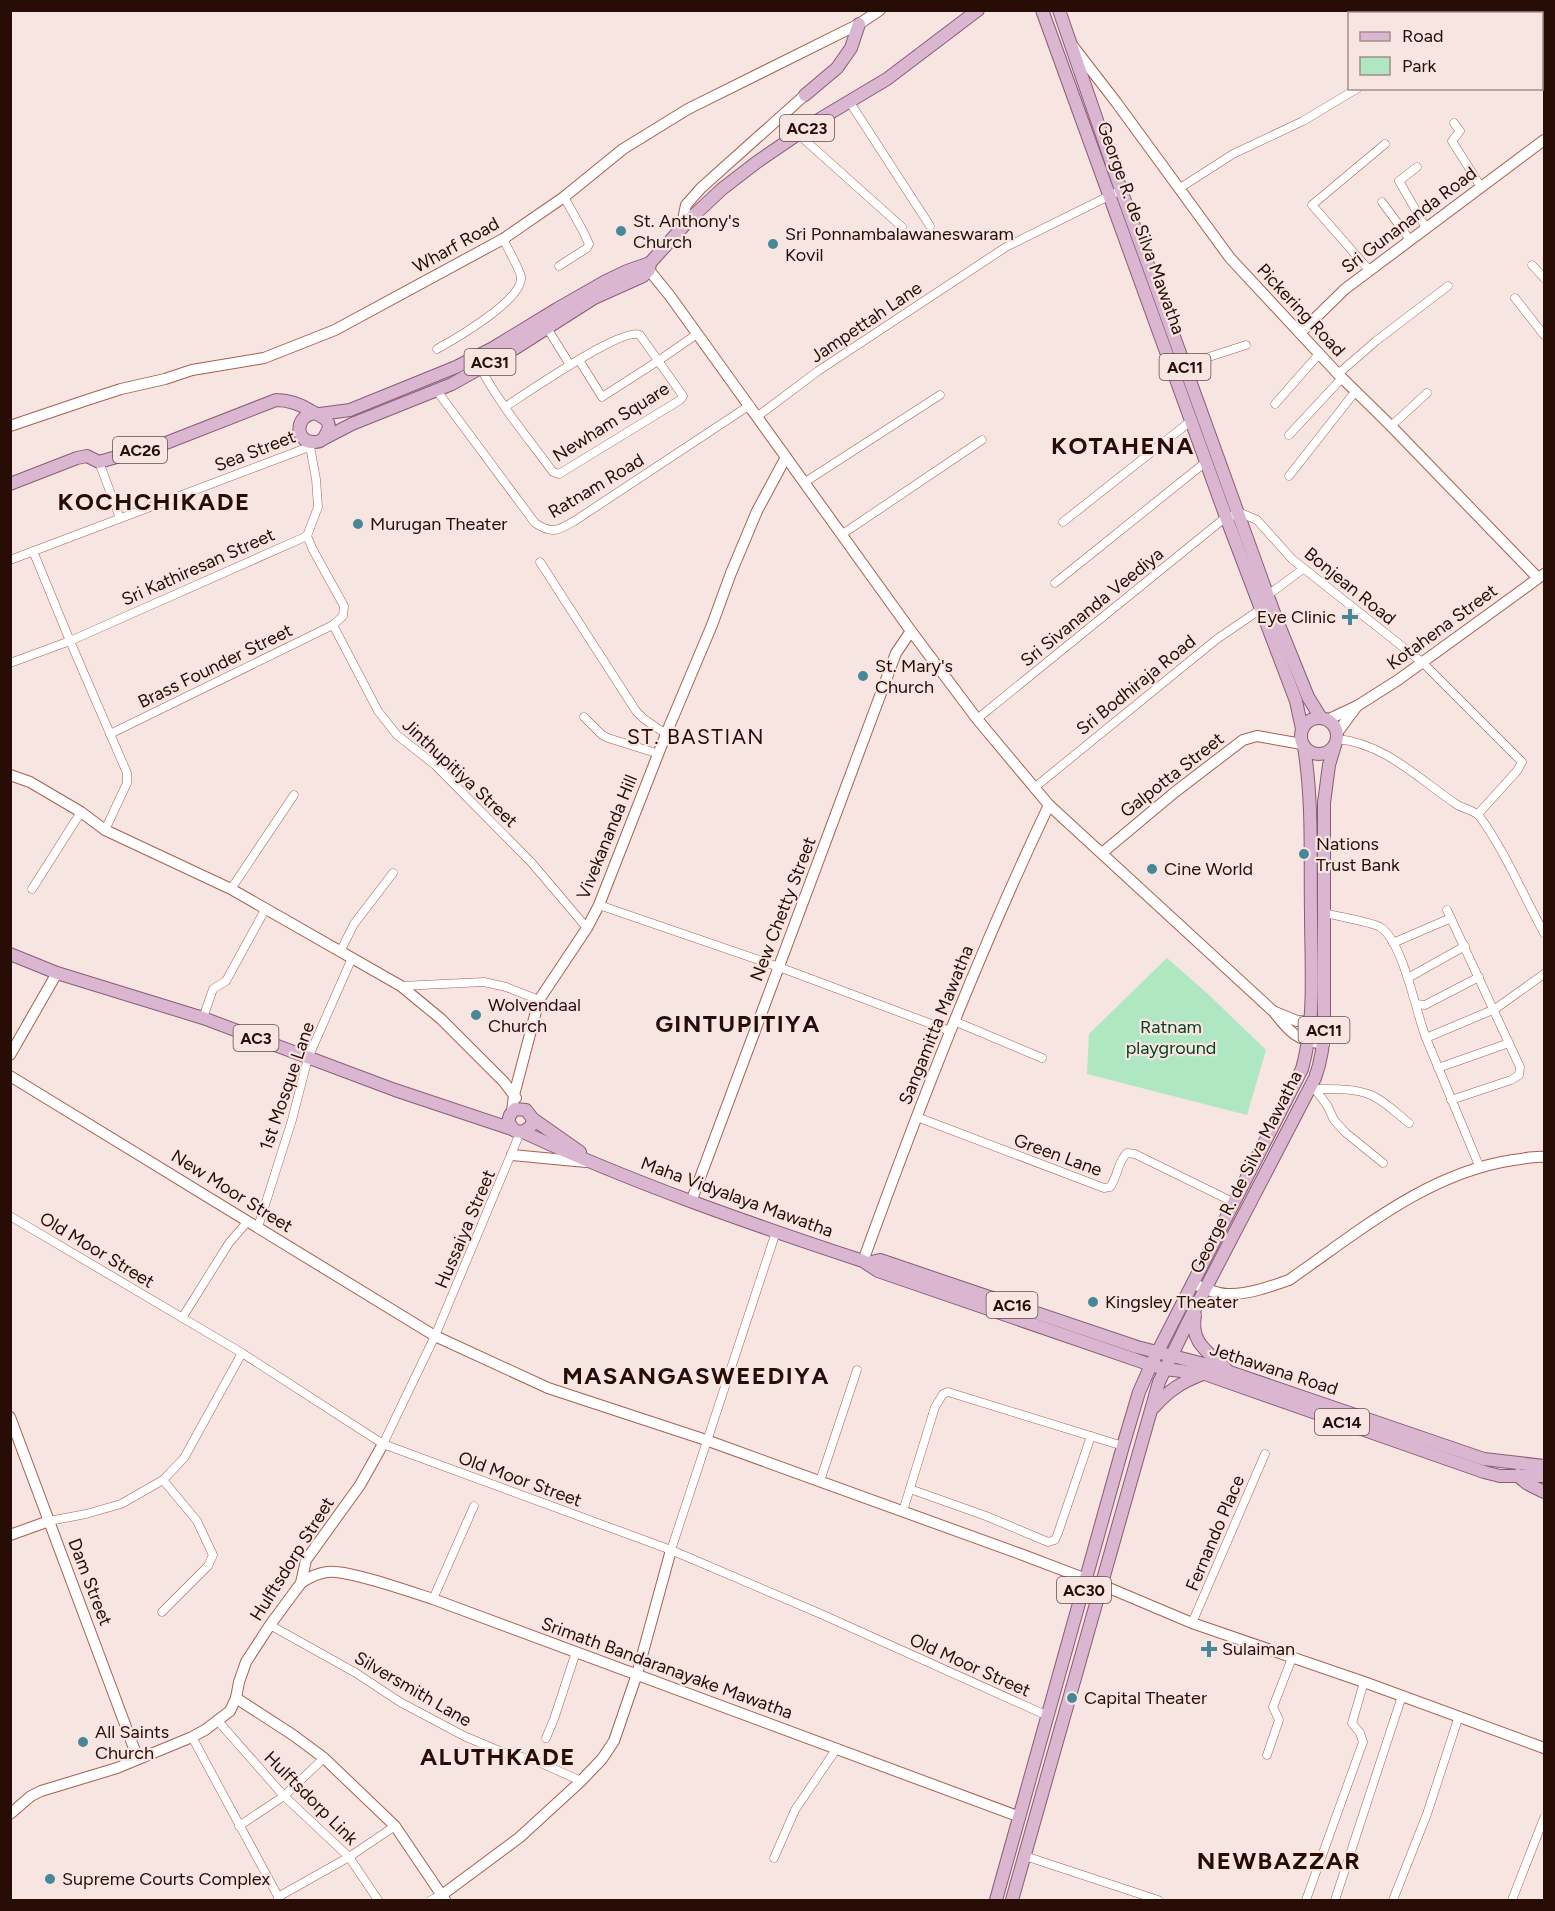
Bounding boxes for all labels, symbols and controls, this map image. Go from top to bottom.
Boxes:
legend [1348,12,1543,90]
text: Road [1402,25,1443,47]
text: Park [1402,55,1437,77]
road number: AC23 [780,115,834,141]
street label: George R. de Silva Mawatha [1092,119,1190,337]
street label: Sri Gunananda Road [1337,162,1481,278]
place label: St. Anthony's Church [633,210,740,253]
street label: Wharf Road [409,212,503,278]
place label: Sri Ponnambalawaneswaram Kovil [785,223,1014,266]
marker: St. Anthony's Church [614,224,628,238]
marker: Sri Ponnambalawaneswaram Kovil [766,237,780,251]
street label: Pickering Road [1252,259,1350,361]
street label: Jampettah Lane [806,276,926,367]
road number: AC31 [464,349,516,375]
road number: AC11 [1160,354,1210,380]
street label: Newham Square [549,377,673,467]
street label: Sea Street [211,425,299,476]
district label: KOTAHENA [1051,431,1195,460]
road number: AC26 [113,437,167,463]
street label: Ratnam Road [544,449,648,523]
district label: KOCHCHIKADE [57,487,251,516]
place label: Murugan Theater [370,513,507,535]
marker: Murugan Theater [351,517,365,531]
street label: Sri Kathiresan Street [118,523,278,611]
street label: Bonjean Road [1300,542,1400,630]
street label: Sri Sivananda Veediya [1016,543,1168,671]
street label: Kotahena Street [1382,579,1502,674]
place label: Eye Clinic [1257,606,1336,628]
marker: Eye Clinic [1341,608,1359,626]
street label: Brass Founder Street [134,619,296,713]
street label: Sri Bodhiraja Road [1072,630,1200,740]
place label: St. Mary's Church [875,655,953,698]
marker: St. Mary's Church [856,669,870,683]
street label: Jinthupitiya Street [398,714,522,832]
district label: ST. BASTIAN [627,724,765,749]
street label: Galpotta Street [1116,728,1228,822]
street label: Vivekananda Hill [572,771,642,903]
place label: Nations Trust Bank [1316,833,1400,876]
street label: New Chetty Street [745,834,821,984]
marker: Nations Trust Bank [1297,847,1311,861]
place label: Cine World [1164,858,1253,880]
marker: Cine World [1145,862,1159,876]
street label: Sangamitta Mawatha [894,942,978,1108]
place label: Wolvendaal Church [488,994,581,1037]
marker: Wolvendaal Church [469,1008,483,1022]
district label: GINTUPITIYA [655,1009,821,1038]
park label: Ratnam playground [1126,1016,1216,1059]
road number: AC11 [1298,1017,1350,1043]
street label: 1st Mosque Lane [255,1019,319,1153]
road number: AC3 [234,1025,278,1051]
street label: George R. de Silva Mawatha [1185,1067,1307,1277]
street label: Green Lane [1011,1129,1105,1181]
street label: New Moor Street [167,1145,297,1237]
street label: Maha Vidyalaya Mawatha [638,1152,836,1242]
street label: Hussaiya Street [430,1166,500,1292]
street label: Old Moor Street [36,1207,159,1293]
place label: Kingsley Theater [1105,1291,1238,1313]
road number: AC16 [986,1292,1038,1318]
marker: Kingsley Theater [1086,1295,1100,1309]
street label: Jethawana Road [1207,1338,1341,1400]
district label: MASANGASWEEDIYA [562,1361,830,1390]
road number: AC14 [1315,1409,1369,1435]
street label: Old Moor Street [455,1446,585,1512]
street label: Fernando Place [1181,1472,1249,1594]
street label: Hulftsdorp Street [245,1493,339,1625]
street label: Dam Street [63,1535,117,1629]
road number: AC30 [1057,1577,1111,1603]
street label: Srimath Bandaranayake Mawatha [538,1612,796,1724]
street label: Old Moor Street [906,1629,1034,1702]
place label: Sulaiman [1222,1638,1295,1660]
marker: Sulaiman [1200,1640,1218,1658]
street label: Silversmith Lane [350,1647,476,1732]
place label: Capital Theater [1084,1687,1207,1709]
marker: Capital Theater [1065,1691,1079,1705]
place label: All Saints Church [95,1721,169,1764]
marker: All Saints Church [76,1735,90,1749]
district label: ALUTHKADE [420,1742,576,1771]
street label: Hulftsdorp Link [259,1746,363,1850]
district label: NEWBAZZAR [1197,1846,1361,1875]
place label: Supreme Courts Complex [62,1868,270,1890]
marker: Supreme Courts Complex [43,1872,57,1886]

